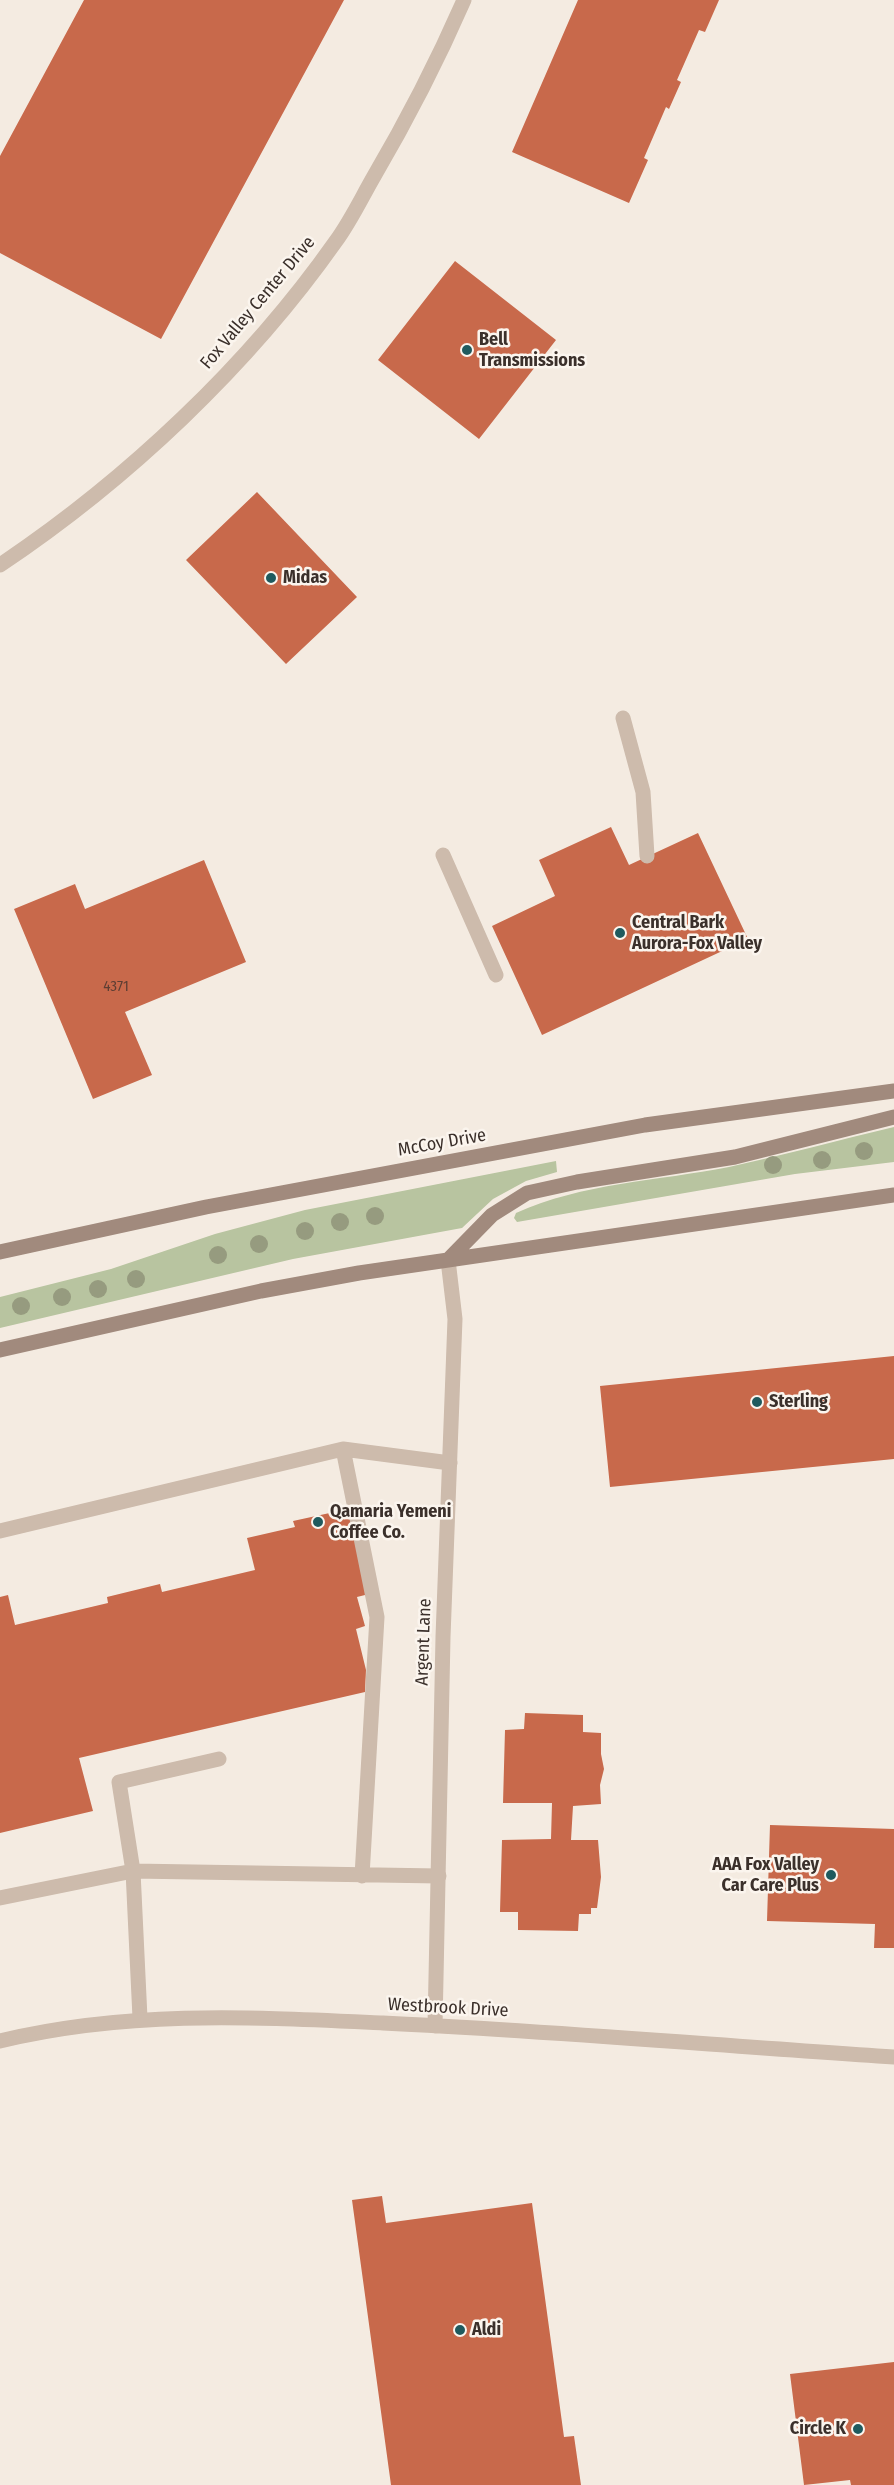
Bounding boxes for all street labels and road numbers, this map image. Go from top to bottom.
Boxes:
street label: Fox Valley Center Drive [196,232,320,374]
street label: McCoy Drive [396,1125,488,1161]
street label: Argent Lane [412,1598,436,1686]
street label: Westbrook Drive [387,1994,509,2022]

